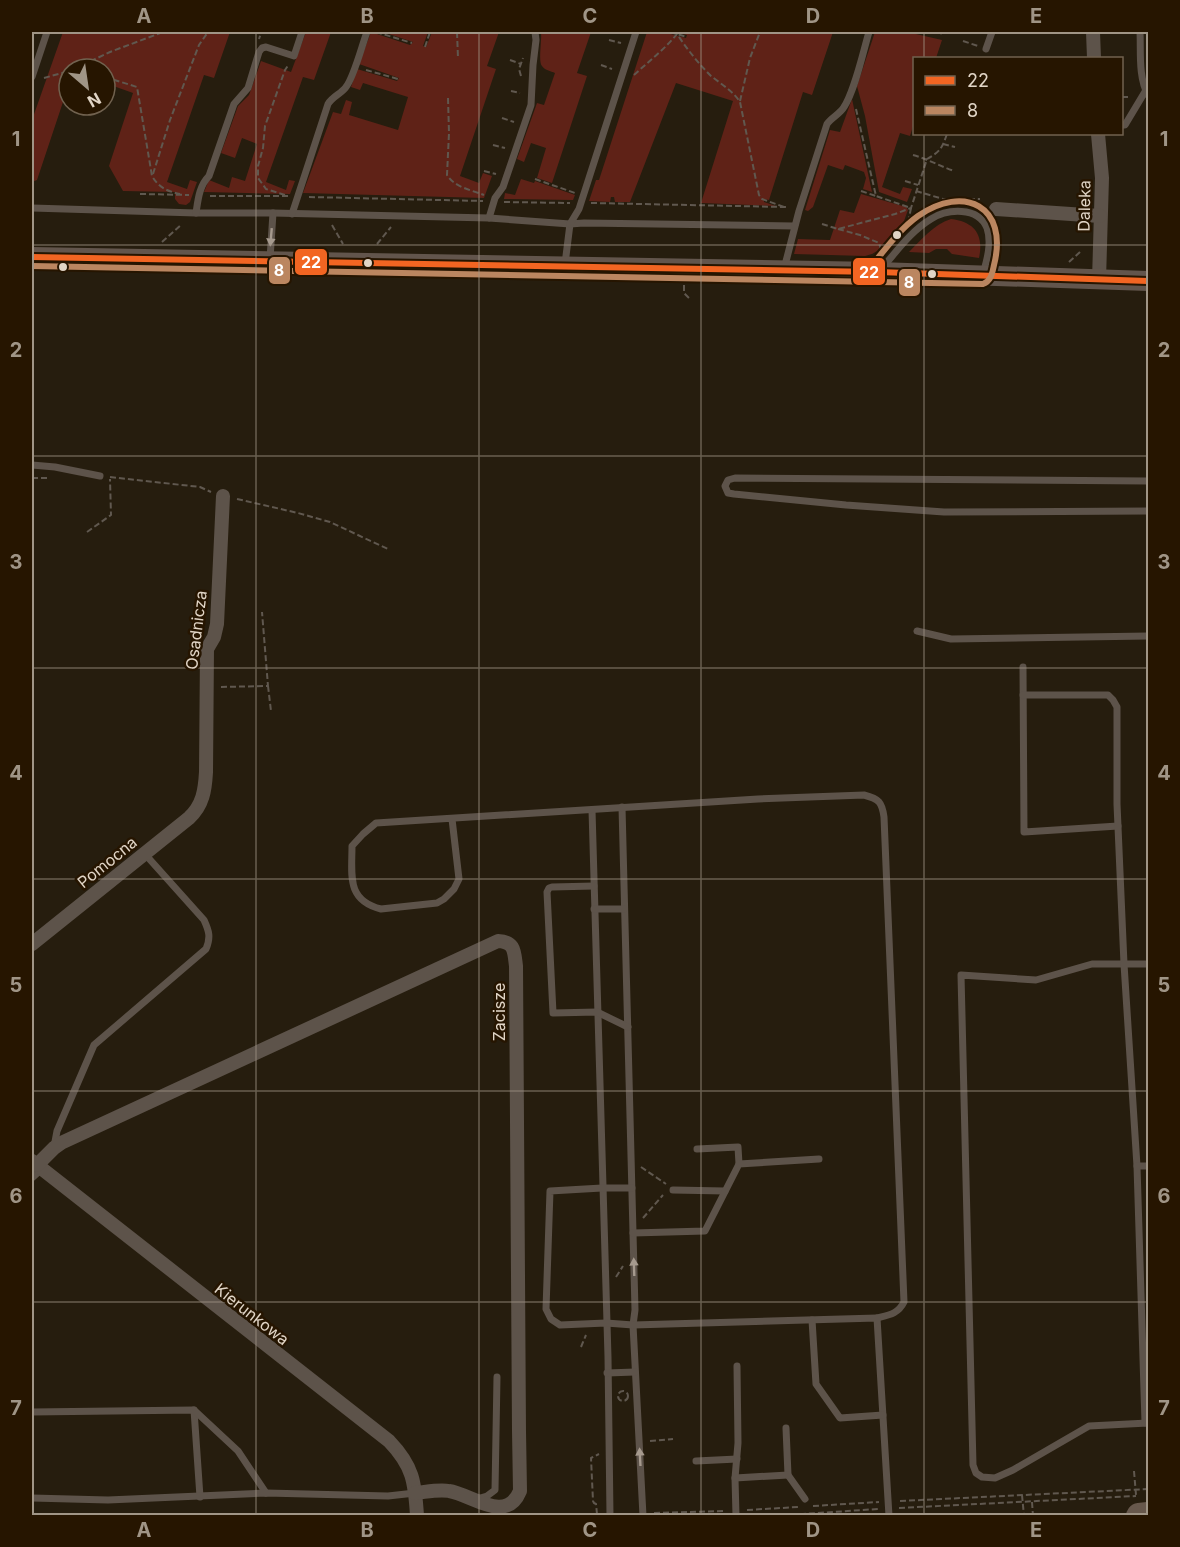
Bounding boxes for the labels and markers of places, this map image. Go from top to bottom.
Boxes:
unlabelled marker [891,229,903,241]
unlabelled marker [362,257,374,269]
unlabelled marker [57,261,69,273]
unlabelled marker [926,268,938,280]

